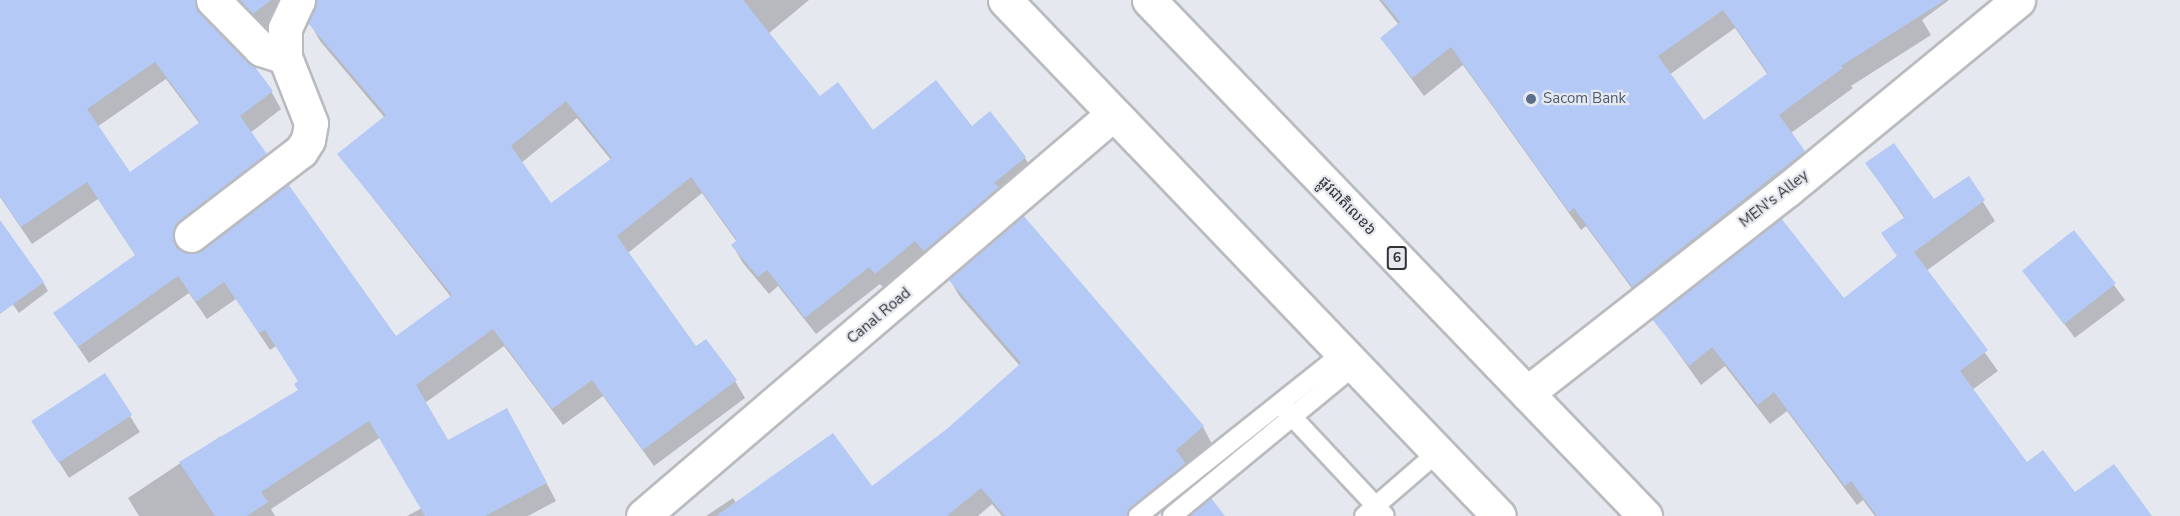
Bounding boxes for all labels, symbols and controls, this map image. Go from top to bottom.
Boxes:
place label: Sacom Bank [1543,90,1626,108]
marker: Sacom Bank [1524,92,1538,106]
street label: MEN's Alley [1736,167,1812,231]
street label: ផ្លូវជាតិលេខ៦ [1314,173,1380,239]
road number: 6 [1386,247,1408,269]
street label: Canal Road [844,284,914,348]

